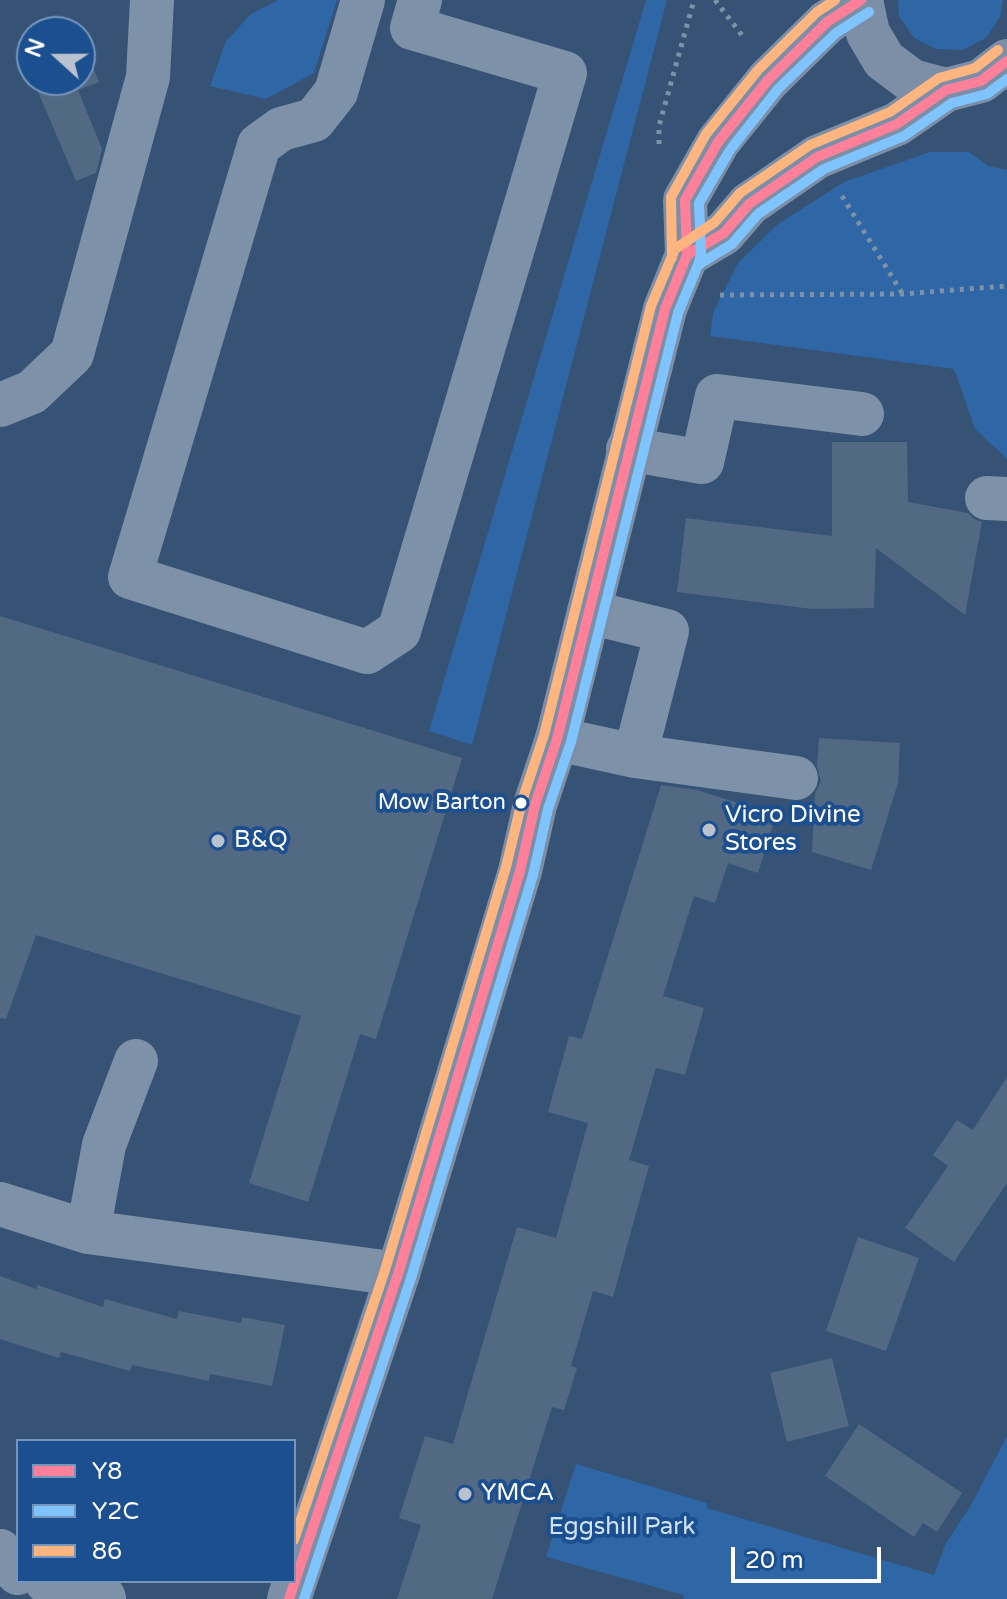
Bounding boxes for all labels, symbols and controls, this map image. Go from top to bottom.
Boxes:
north arrow [16,16,96,96]
text: N [20,35,51,61]
place label: Mow Barton [378,790,506,816]
marker: Mow Barton [513,795,529,811]
place label: Vicro Divine Stores [725,802,861,858]
marker: Vicro Divine Stores [700,821,718,839]
place label: B&Q [234,827,288,855]
marker: B&Q [209,832,227,850]
legend [16,1439,296,1583]
text: Y8 [92,1457,122,1486]
place label: YMCA [481,1480,554,1508]
marker: YMCA [456,1485,474,1503]
text: Y2C [92,1497,139,1526]
park label: Eggshill Park [549,1514,695,1542]
scale bar [735,1531,885,1581]
text: 86 [92,1537,122,1566]
text: 20 m [745,1546,803,1575]

